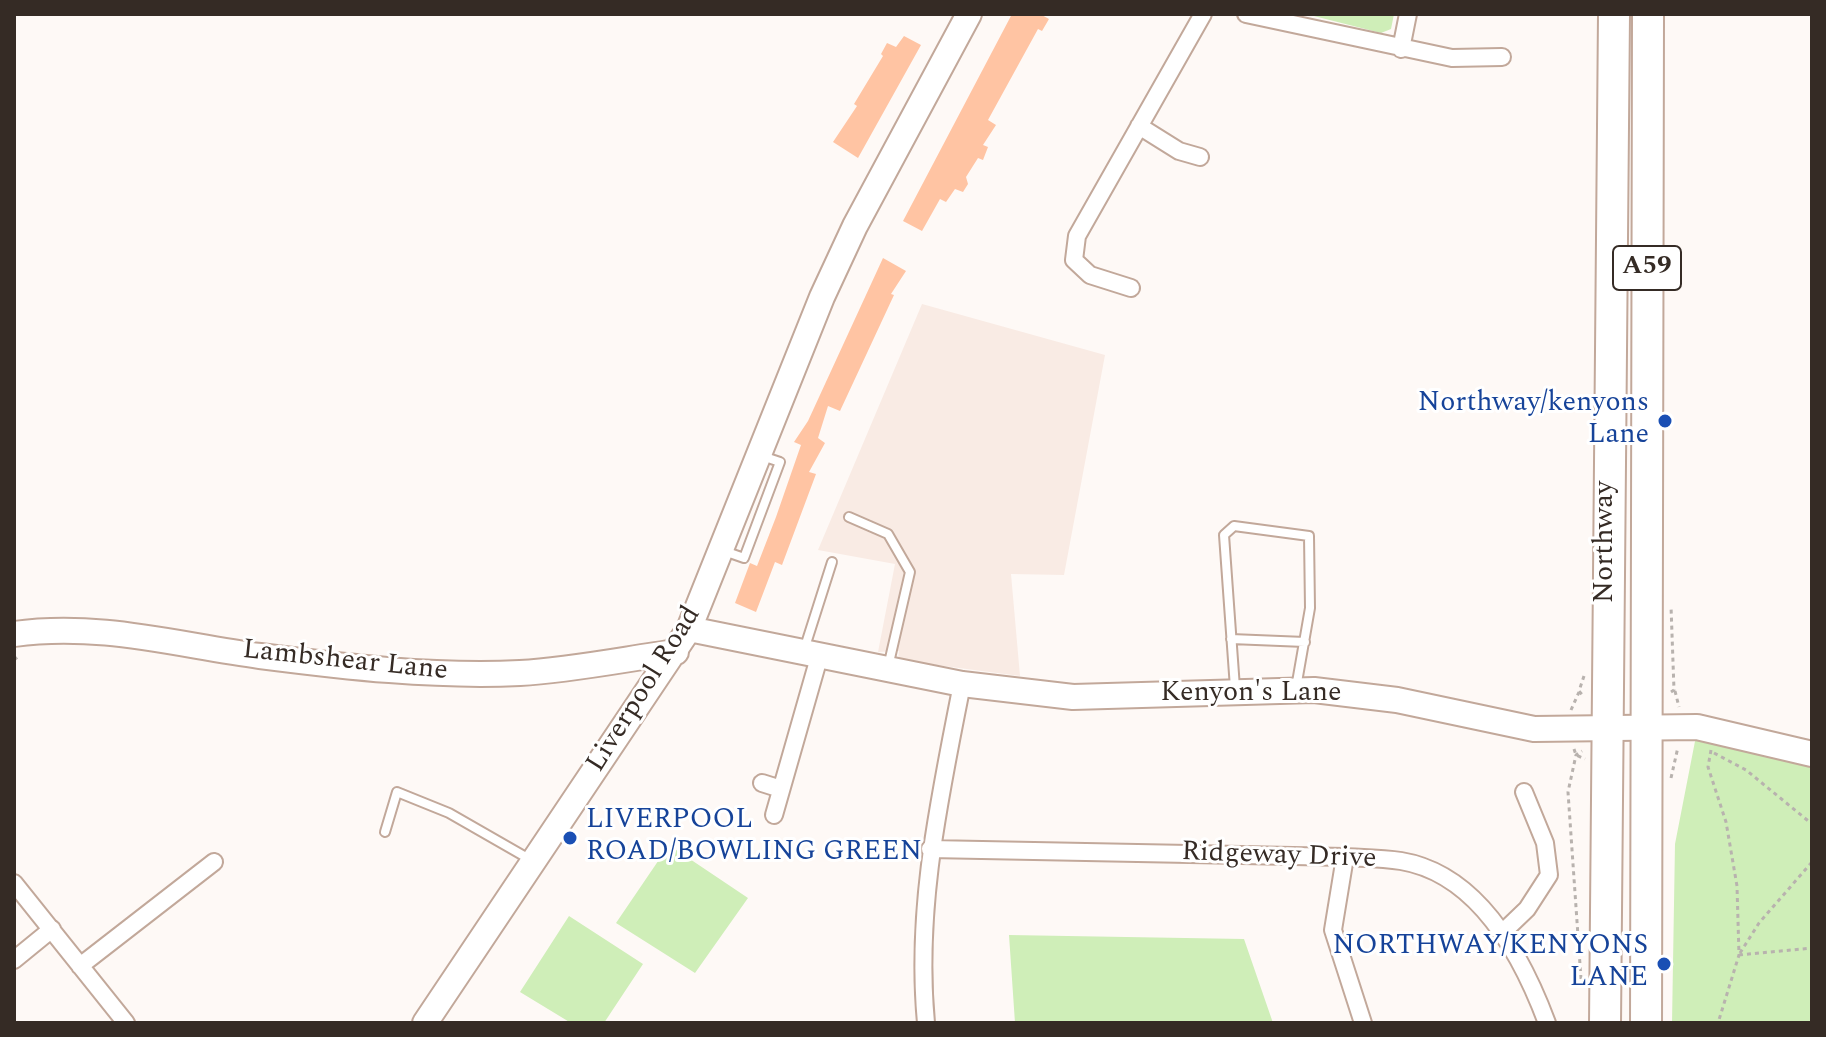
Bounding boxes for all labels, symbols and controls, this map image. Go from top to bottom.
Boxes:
road number: A59 [1613,246,1681,290]
place label: Northway/kenyons Lane [1418,388,1649,454]
marker: Northway/kenyons Lane [1656,412,1674,430]
street label: Northway [1590,481,1624,603]
street label: Liverpool Road [581,601,709,779]
street label: Lambshear Lane [241,635,449,689]
street label: Kenyon's Lane [1160,678,1342,712]
place label: LIVERPOOL ROAD/BOWLING GREEN [586,805,922,871]
marker: LIVERPOOL ROAD/BOWLING GREEN [561,829,579,847]
street label: Ridgeway Drive [1181,837,1377,877]
place label: NORTHWAY/KENYONS LANE [1333,931,1648,997]
marker: NORTHWAY/KENYONS LANE [1655,955,1673,973]

